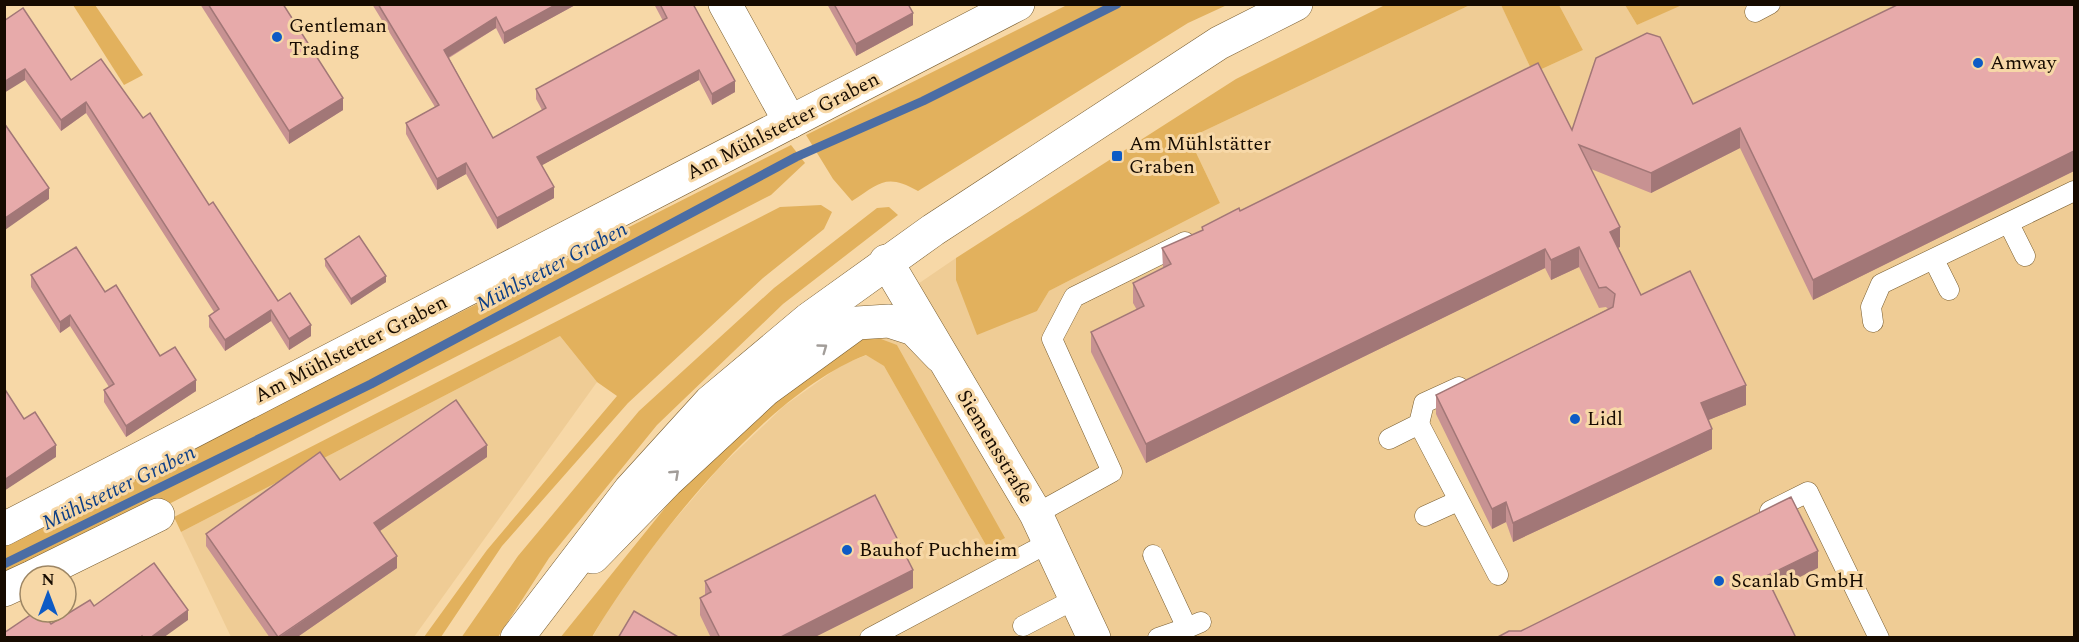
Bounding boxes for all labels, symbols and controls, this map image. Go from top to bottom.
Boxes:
place label: Gentleman Trading [289,11,387,64]
marker: Gentleman Trading [270,30,284,44]
place label: Amway [1990,48,2058,78]
marker: Amway [1971,56,1985,70]
street label: Am Mühlstetter Graben [681,64,885,188]
place label: Am Mühlstätter Graben [1129,129,1271,182]
marker: Am Mühlstätter Graben [1110,149,1124,163]
water label: Mühlstetter Graben [471,214,633,320]
street label: Am Mühlstetter Graben [249,287,453,411]
one-way arrow [817,344,828,355]
street label: Siemensstraße [949,384,1041,510]
place label: Lidl [1587,404,1623,434]
marker: Lidl [1568,412,1582,426]
water label: Mühlstetter Graben [37,437,201,539]
one-way arrow [668,470,678,481]
place label: Bauhof Puchheim [859,535,1017,565]
marker: Bauhof Puchheim [840,543,854,557]
north arrow [18,564,78,624]
place label: Scanlab GmbH [1731,566,1865,596]
text: N [41,568,55,592]
marker: Scanlab GmbH [1712,574,1726,588]

